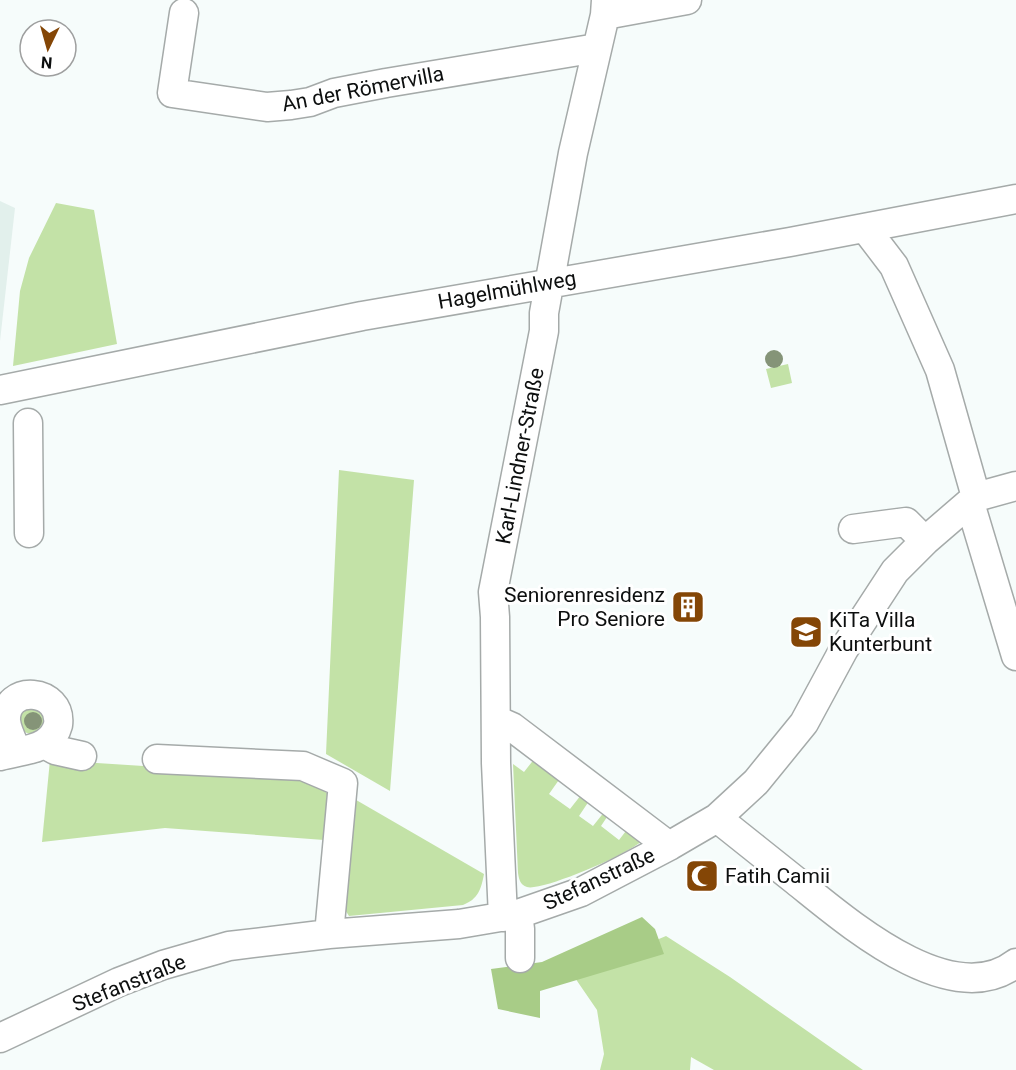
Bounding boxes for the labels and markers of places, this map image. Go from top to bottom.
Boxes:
place label: Seniorenresidenz Pro Seniore [504,583,665,631]
building icon: Seniorenresidenz Pro Seniore [670,589,706,625]
place label: KiTa Villa Kunterbunt [829,608,932,656]
school or university icon: KiTa Villa Kunterbunt [788,614,824,650]
mosque icon: Fatih Camii [684,858,720,894]
place label: Fatih Camii [725,864,830,888]

